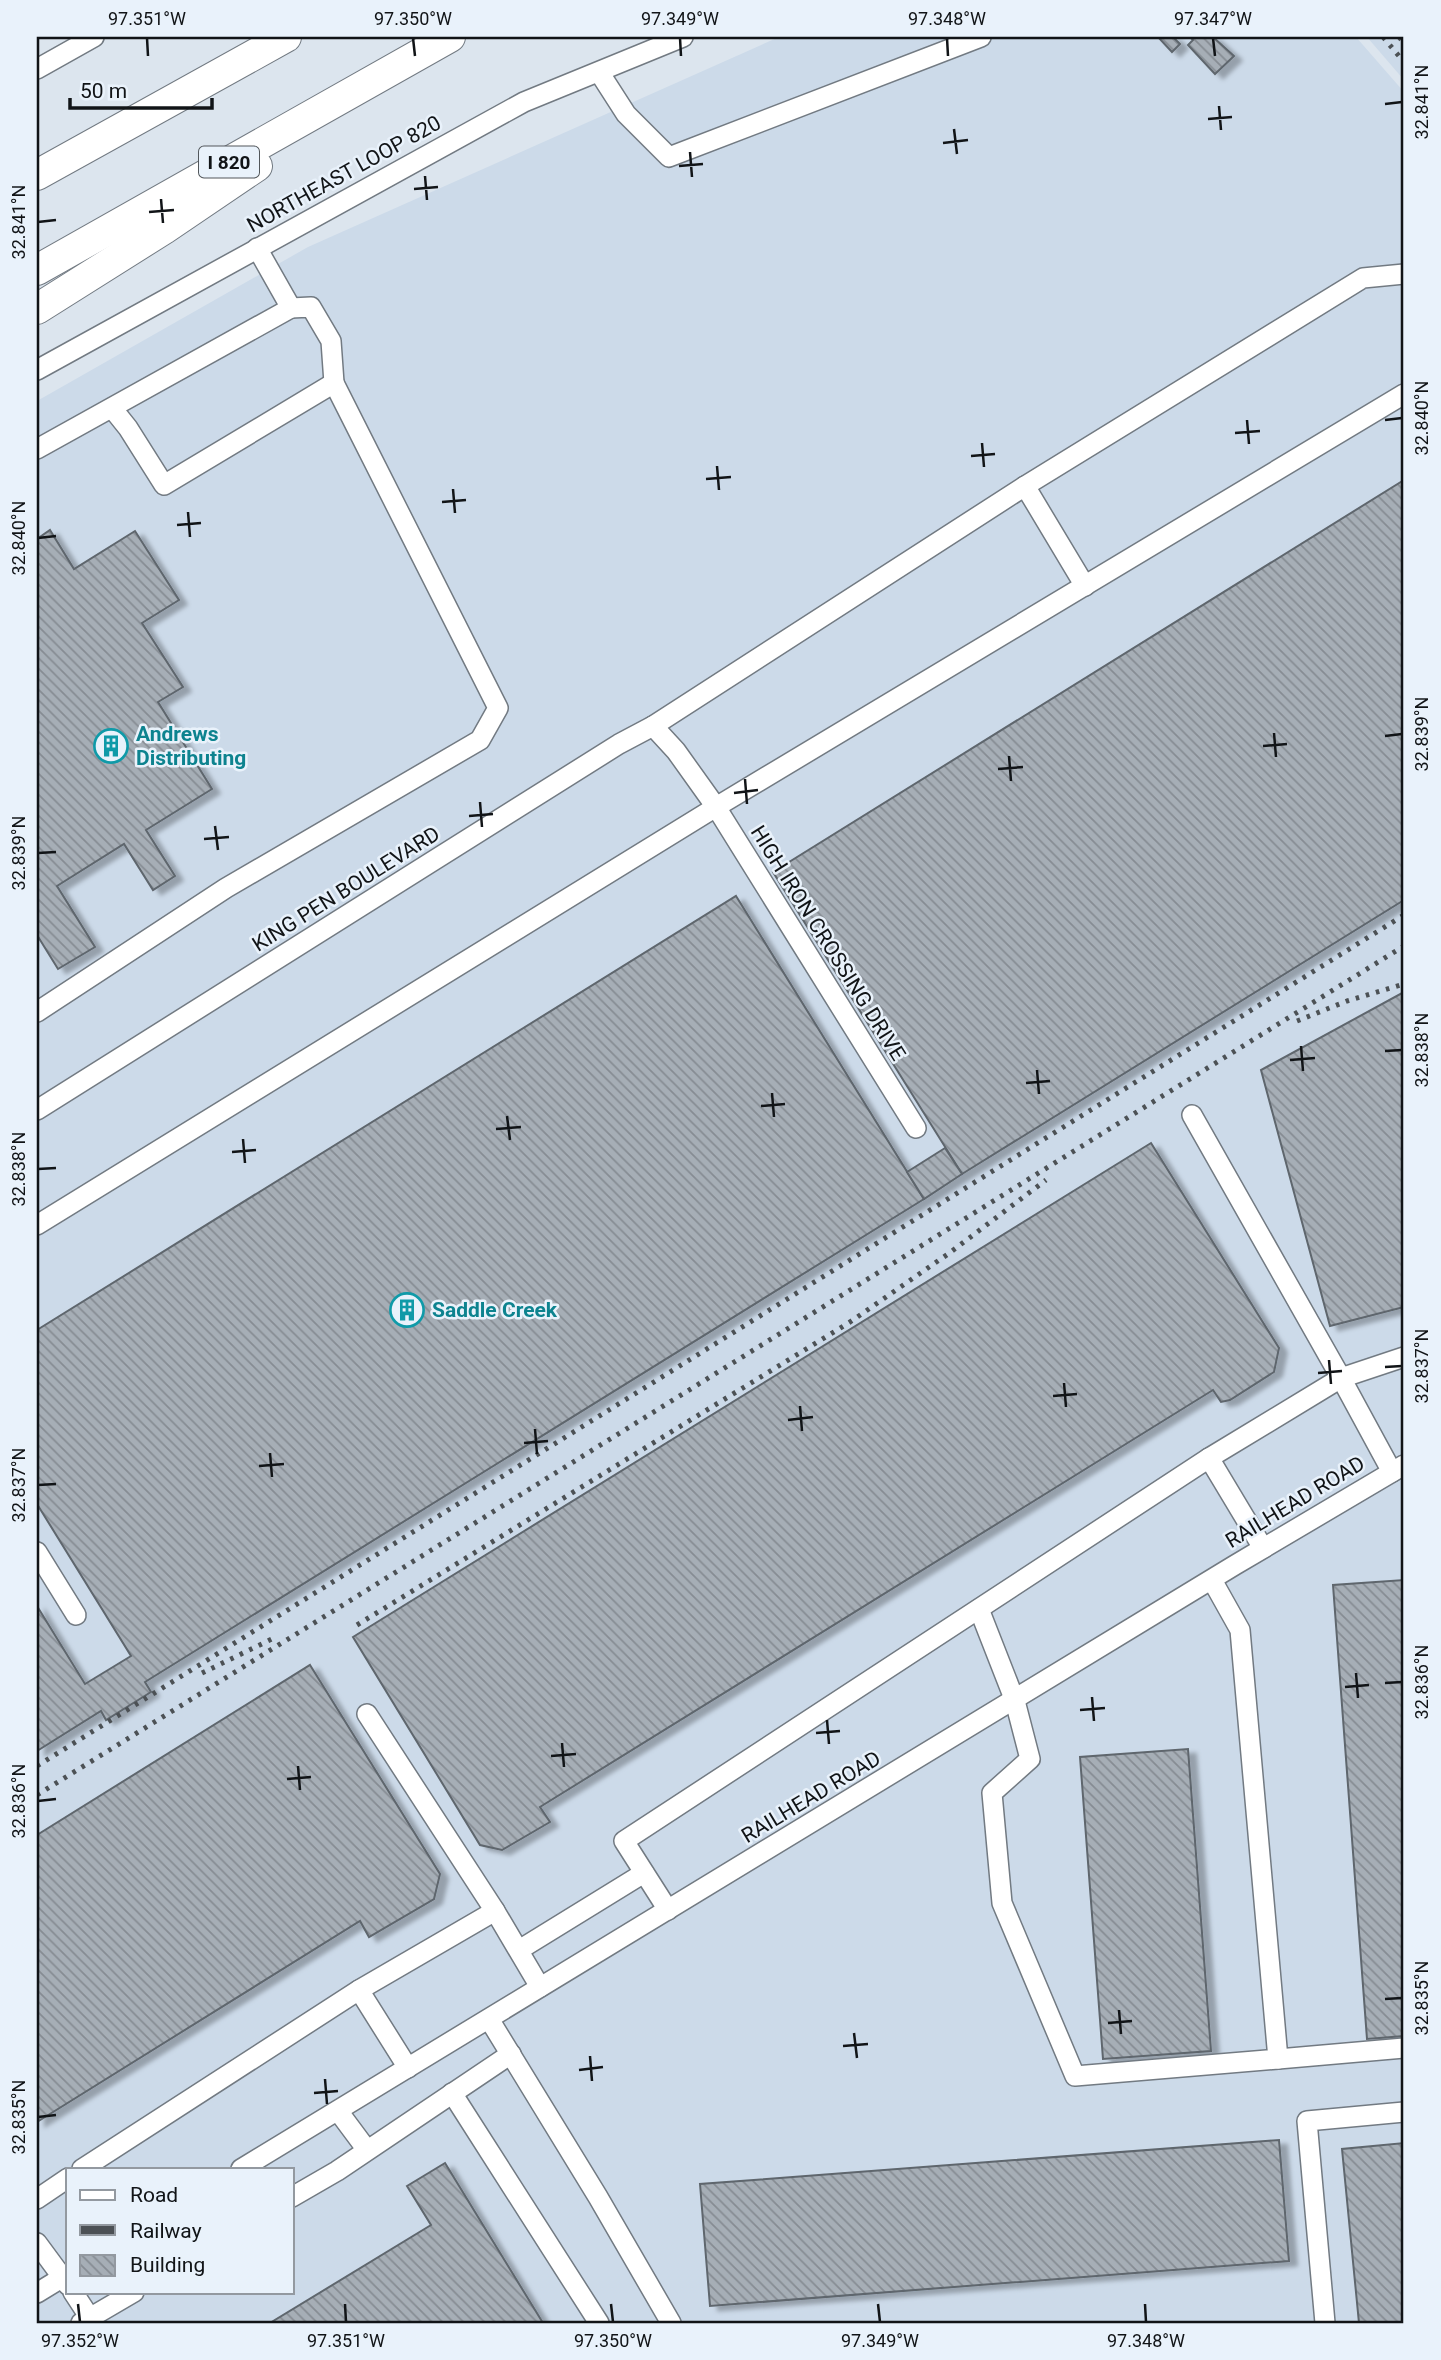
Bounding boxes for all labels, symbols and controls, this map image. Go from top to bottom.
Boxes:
text: 97.351°W [108,8,186,29]
text: 97.350°W [374,8,452,29]
text: 97.349°W [641,8,719,29]
text: 97.348°W [908,8,986,29]
text: 97.347°W [1174,8,1252,29]
text: 32.841°N [1411,65,1432,139]
scale bar [70,66,212,110]
text: 50 m [80,79,127,103]
street label: NORTHEAST LOOP 820 [243,111,445,237]
road number: I 820 [199,146,259,178]
text: 32.841°N [8,185,29,259]
text: 32.840°N [1411,381,1432,455]
text: 32.840°N [8,501,29,575]
text: 32.839°N [1411,697,1432,771]
place label: Andrews Distributing [136,722,246,770]
building icon: Andrews Distributing [92,727,130,765]
text: 32.839°N [8,816,29,890]
street label: HIGH IRON CROSSING DRIVE [746,821,910,1065]
street label: KING PEN BOULEVARD [248,822,444,956]
text: 32.838°N [1411,1013,1432,1087]
text: 32.838°N [8,1132,29,1206]
building icon: Saddle Creek [388,1291,426,1329]
place label: Saddle Creek [432,1298,558,1322]
text: 32.837°N [1411,1329,1432,1403]
text: 32.837°N [8,1448,29,1522]
street label: RAILHEAD ROAD [1221,1451,1369,1553]
text: 32.836°N [1411,1645,1432,1719]
street label: RAILHEAD ROAD [737,1746,885,1848]
text: 32.836°N [8,1764,29,1838]
text: 32.835°N [1411,1961,1432,2035]
text: 32.835°N [8,2080,29,2154]
legend [66,2168,294,2294]
text: Road [130,2183,178,2207]
text: Railway [130,2219,202,2243]
text: Building [130,2253,205,2277]
text: 97.352°W [41,2330,119,2351]
text: 97.351°W [307,2330,385,2351]
text: 97.350°W [574,2330,652,2351]
text: 97.349°W [841,2330,919,2351]
text: 97.348°W [1107,2330,1185,2351]

